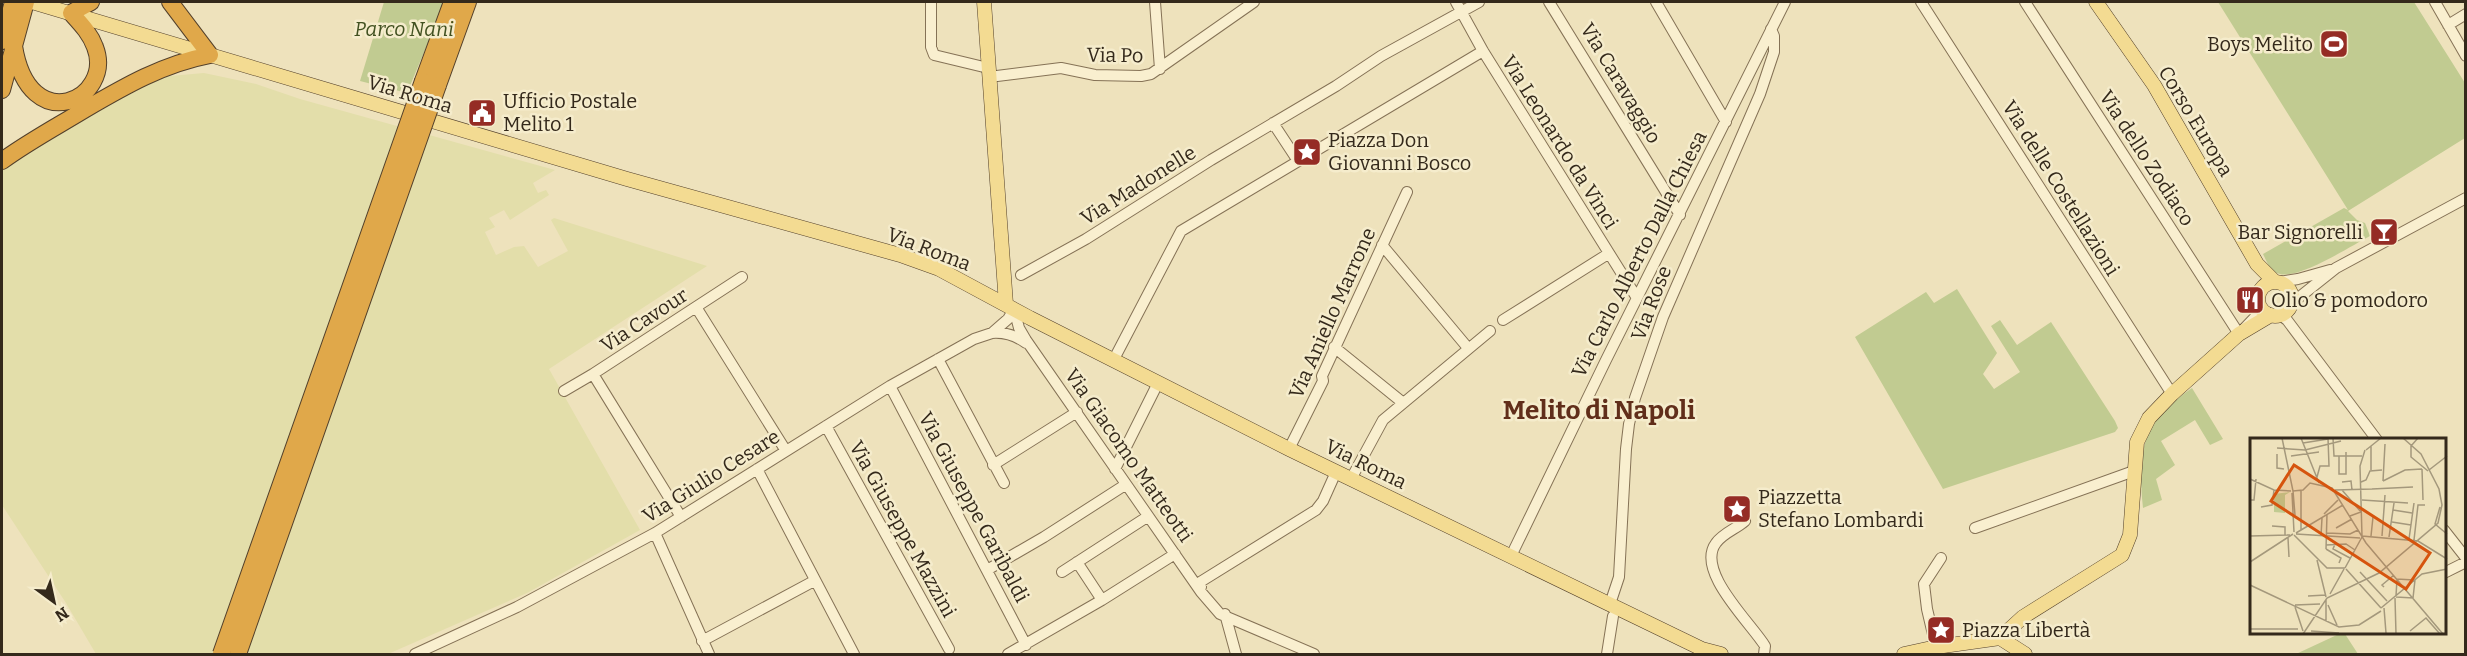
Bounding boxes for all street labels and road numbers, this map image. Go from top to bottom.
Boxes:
street label: Via Caravaggio [1576,18,1666,148]
street label: Via Po [1086,43,1144,67]
street label: Via Leonardo da Vinci [1497,51,1623,233]
street label: Corso Europa [2154,61,2238,181]
street label: Via Roma [364,70,456,118]
street label: Via dello Zodiaco [2094,86,2200,230]
street label: Via delle Costellazioni [1997,96,2125,280]
street label: Via Carlo Alberto Dalla Chiesa [1566,127,1712,381]
street label: Via Madonelle [1076,140,1200,230]
street label: Via Roma [884,222,974,276]
street label: Via Aniello Marrone [1284,224,1380,402]
street label: Via Rose [1626,262,1676,344]
street label: Via Cavour [596,283,692,357]
street label: Via Giacomo Matteotti [1060,364,1198,546]
street label: Via Giuseppe Garibaldi [914,408,1034,606]
street label: Via Giulio Cesare [638,424,784,528]
street label: Via Roma [1321,434,1411,494]
street label: Via Giuseppe Mazzini [844,436,962,622]

